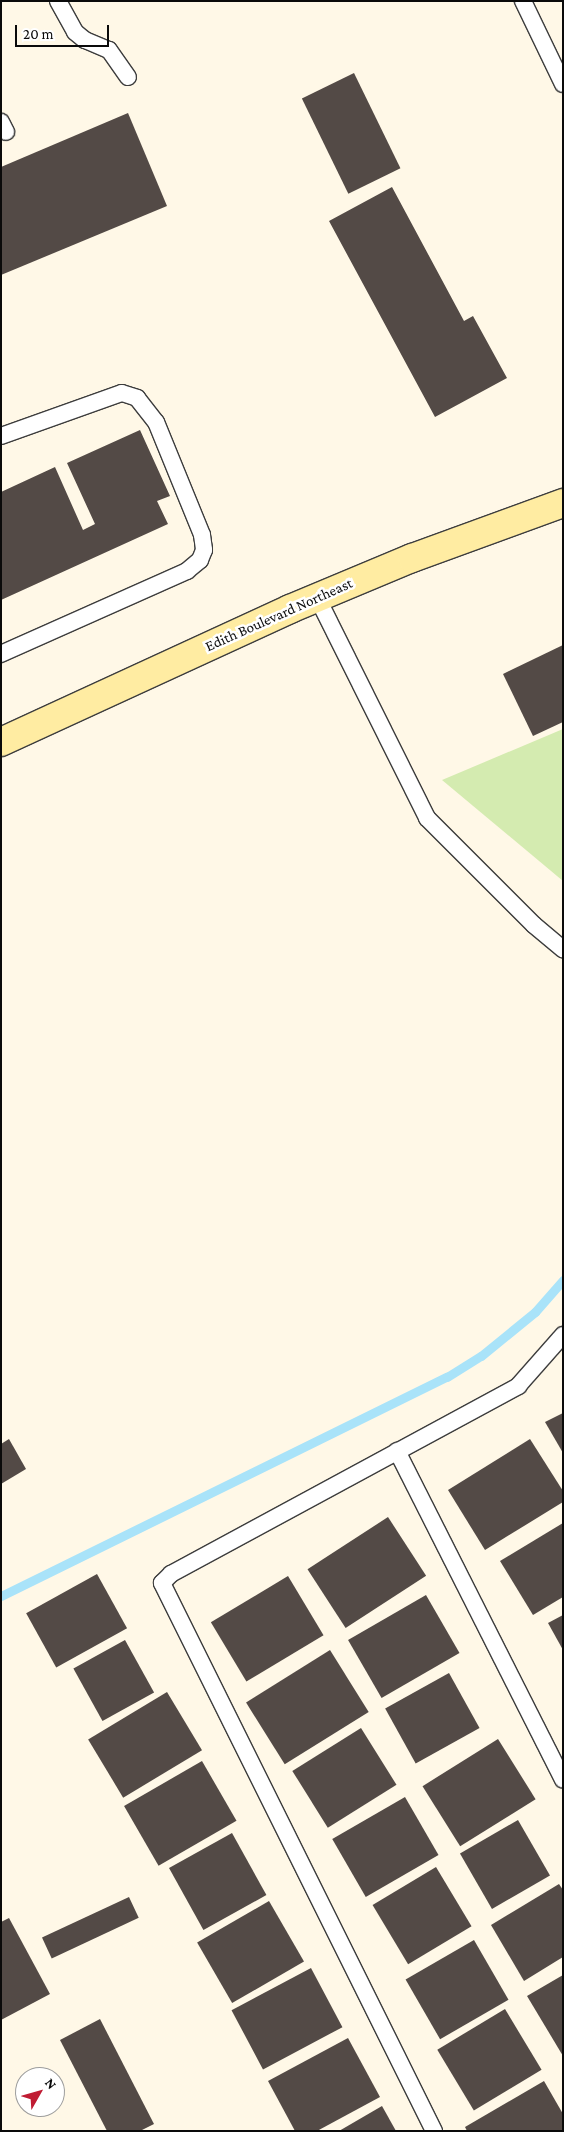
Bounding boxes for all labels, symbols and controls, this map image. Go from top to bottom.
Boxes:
scale bar [18,15,111,47]
text: 20 m [23,26,54,42]
street label: Edith Boulevard Northeast [203,574,355,656]
north arrow [15,2067,65,2117]
text: N [42,2075,60,2092]

